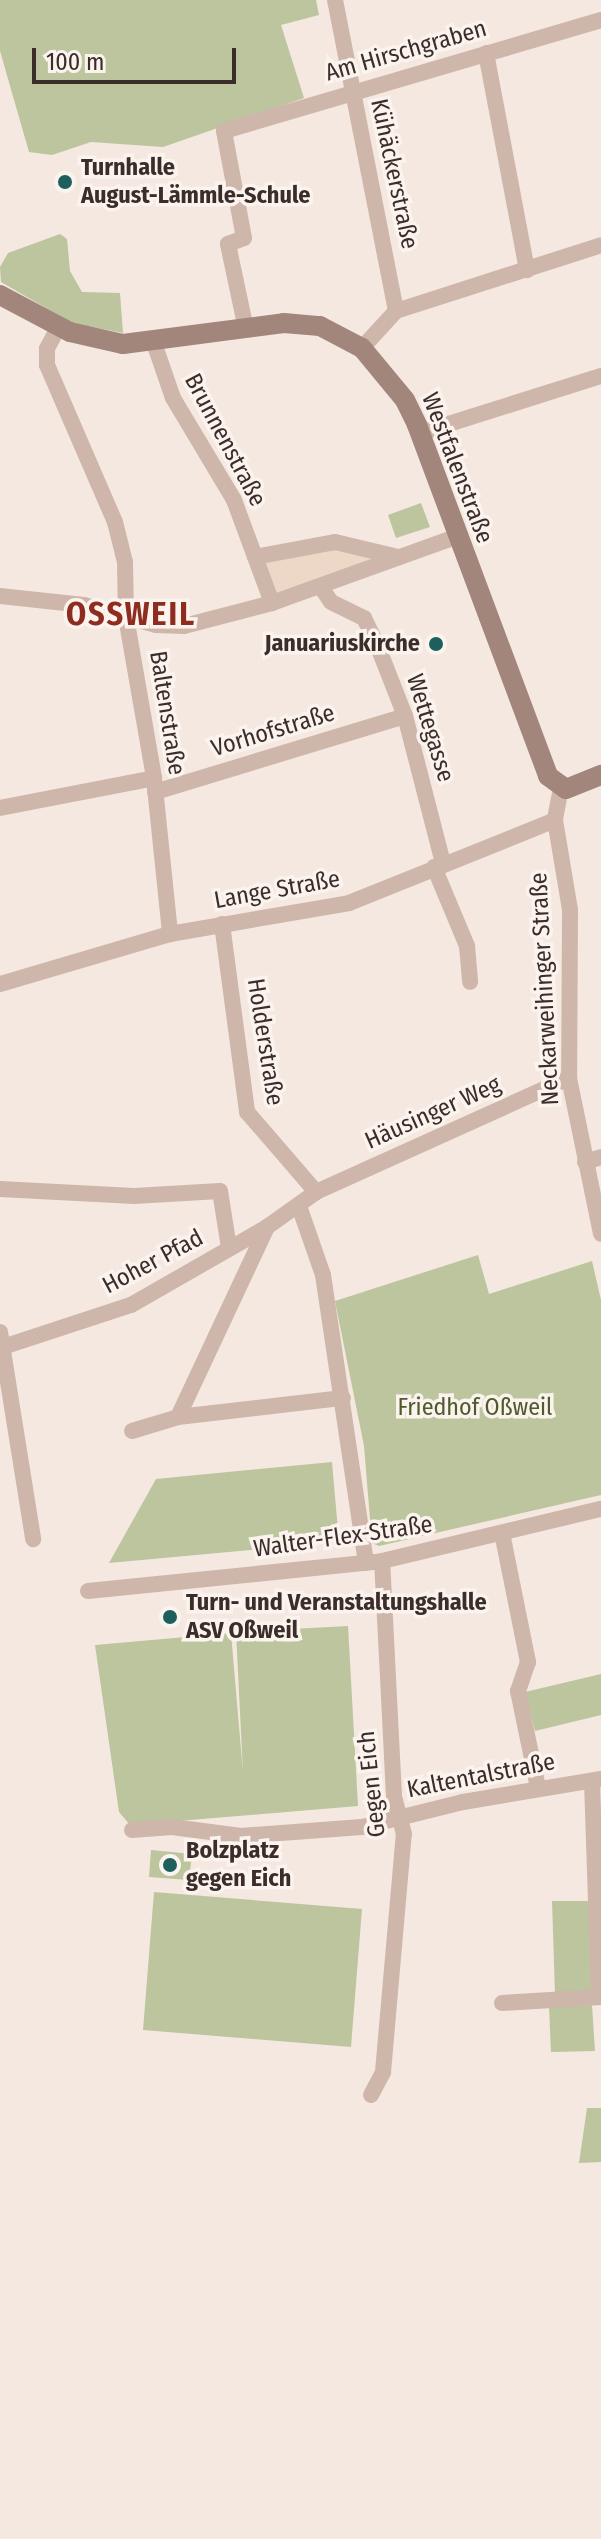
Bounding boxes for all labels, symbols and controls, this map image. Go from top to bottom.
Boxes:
street label: Am Hirschgraben [322,14,490,88]
scale bar [36,32,240,82]
text: 100 m [46,48,104,76]
street label: Kühäckerstraße [364,96,424,252]
place label: Turnhalle August-Lämmle-Schule [81,154,310,210]
marker: Turnhalle August-Lämmle-Schule [56,173,74,191]
street label: Brunnenstraße [178,369,272,511]
street label: Westfalenstraße [415,389,499,547]
district label: OSSWEIL [66,595,196,633]
place label: Januariuskirche [264,630,420,658]
marker: Januariuskirche [427,635,445,653]
street label: Baltenstraße [143,649,191,777]
street label: Wettegasse [400,671,460,785]
street label: Vorhofstraße [208,699,338,763]
street label: Lange Straße [212,865,342,915]
street label: Neckarweihinger Straße [525,872,565,1106]
street label: Holderstraße [241,976,289,1108]
street label: Häusinger Weg [361,1070,505,1156]
street label: Hoher Pfad [98,1224,208,1300]
park label: Friedhof Oßweil [398,1394,552,1422]
street label: Walter-Flex-Straße [252,1510,434,1564]
place label: Turn- und Veranstaltungshalle ASV Oßweil [186,1589,487,1645]
marker: Turn- und Veranstaltungshalle ASV Oßweil [161,1608,179,1626]
street label: Gegen Eich [352,1729,392,1839]
street label: Kaltentalstraße [405,1748,557,1804]
place label: Bolzplatz gegen Eich [186,1837,291,1893]
marker: Bolzplatz gegen Eich [161,1856,179,1874]

